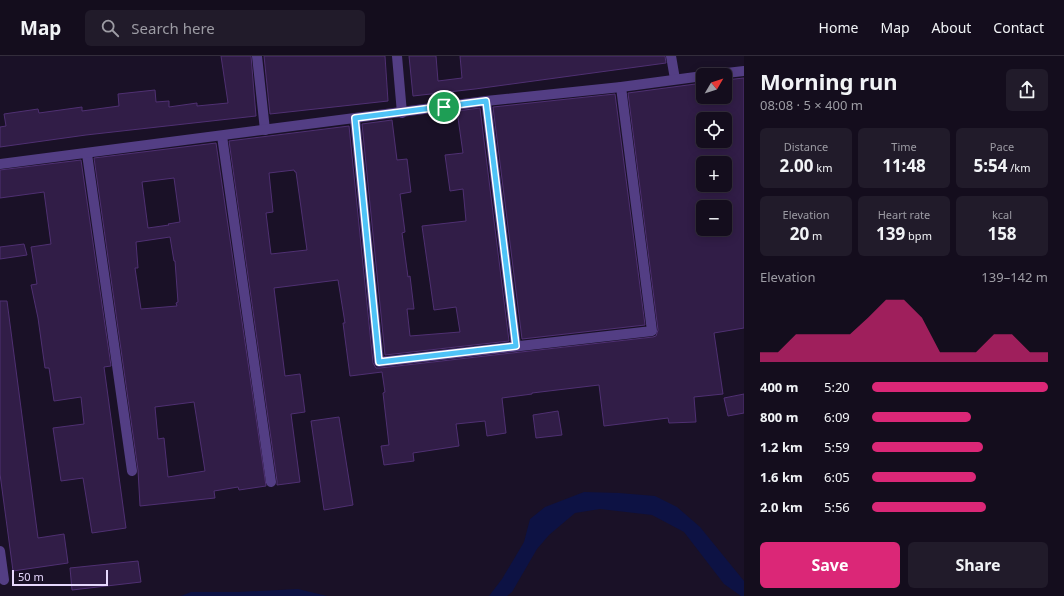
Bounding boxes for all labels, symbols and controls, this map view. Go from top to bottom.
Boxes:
search box [85,10,365,46]
text: Map [20,15,61,41]
icon: search [99,17,121,39]
text: Search here [131,18,215,38]
text: Home [819,18,858,37]
text: Map [880,18,910,37]
text: About [932,18,971,37]
text: Contact [993,18,1044,37]
text: Morning run [760,66,898,96]
north arrow [696,68,732,104]
map controls [696,68,732,236]
button: share [1006,69,1048,111]
pin [427,90,461,124]
icon: arrive [433,96,455,118]
text: 08:08 · 5 × 400 m [760,96,863,114]
button: locate [696,112,732,148]
text: Distance [784,139,828,154]
text: Time [891,139,917,154]
text: Pace [990,139,1014,154]
text: 2.00 [780,154,813,177]
text: 11:48 [882,154,926,177]
text: 5:54 [973,154,1007,177]
button: + [696,156,732,192]
text: km [813,160,832,175]
text: /km [1007,160,1031,175]
button: − [696,200,732,236]
text: Elevation [783,207,829,222]
text: Heart rate [878,207,930,222]
text: kcal [992,207,1012,222]
text: 20 [790,222,809,245]
text: 139 [876,222,905,245]
text: 158 [987,222,1017,245]
text: m [809,228,822,243]
text: bpm [905,228,932,243]
text: Elevation [760,268,816,286]
text: 139–142 m [981,268,1048,286]
text: 400 m [760,378,798,396]
text: 5:20 [824,378,850,396]
text: 800 m [760,408,798,426]
text: 6:09 [824,408,850,426]
text: 1.2 km [760,438,803,456]
text: 5:59 [824,438,850,456]
text: 1.6 km [760,468,803,486]
text: 6:05 [824,468,850,486]
text: 2.0 km [760,498,803,516]
text: 5:56 [824,498,850,516]
button: Save [760,542,900,588]
button: Share [908,542,1048,588]
scale bar [12,568,108,587]
text: 50 m [18,569,44,584]

